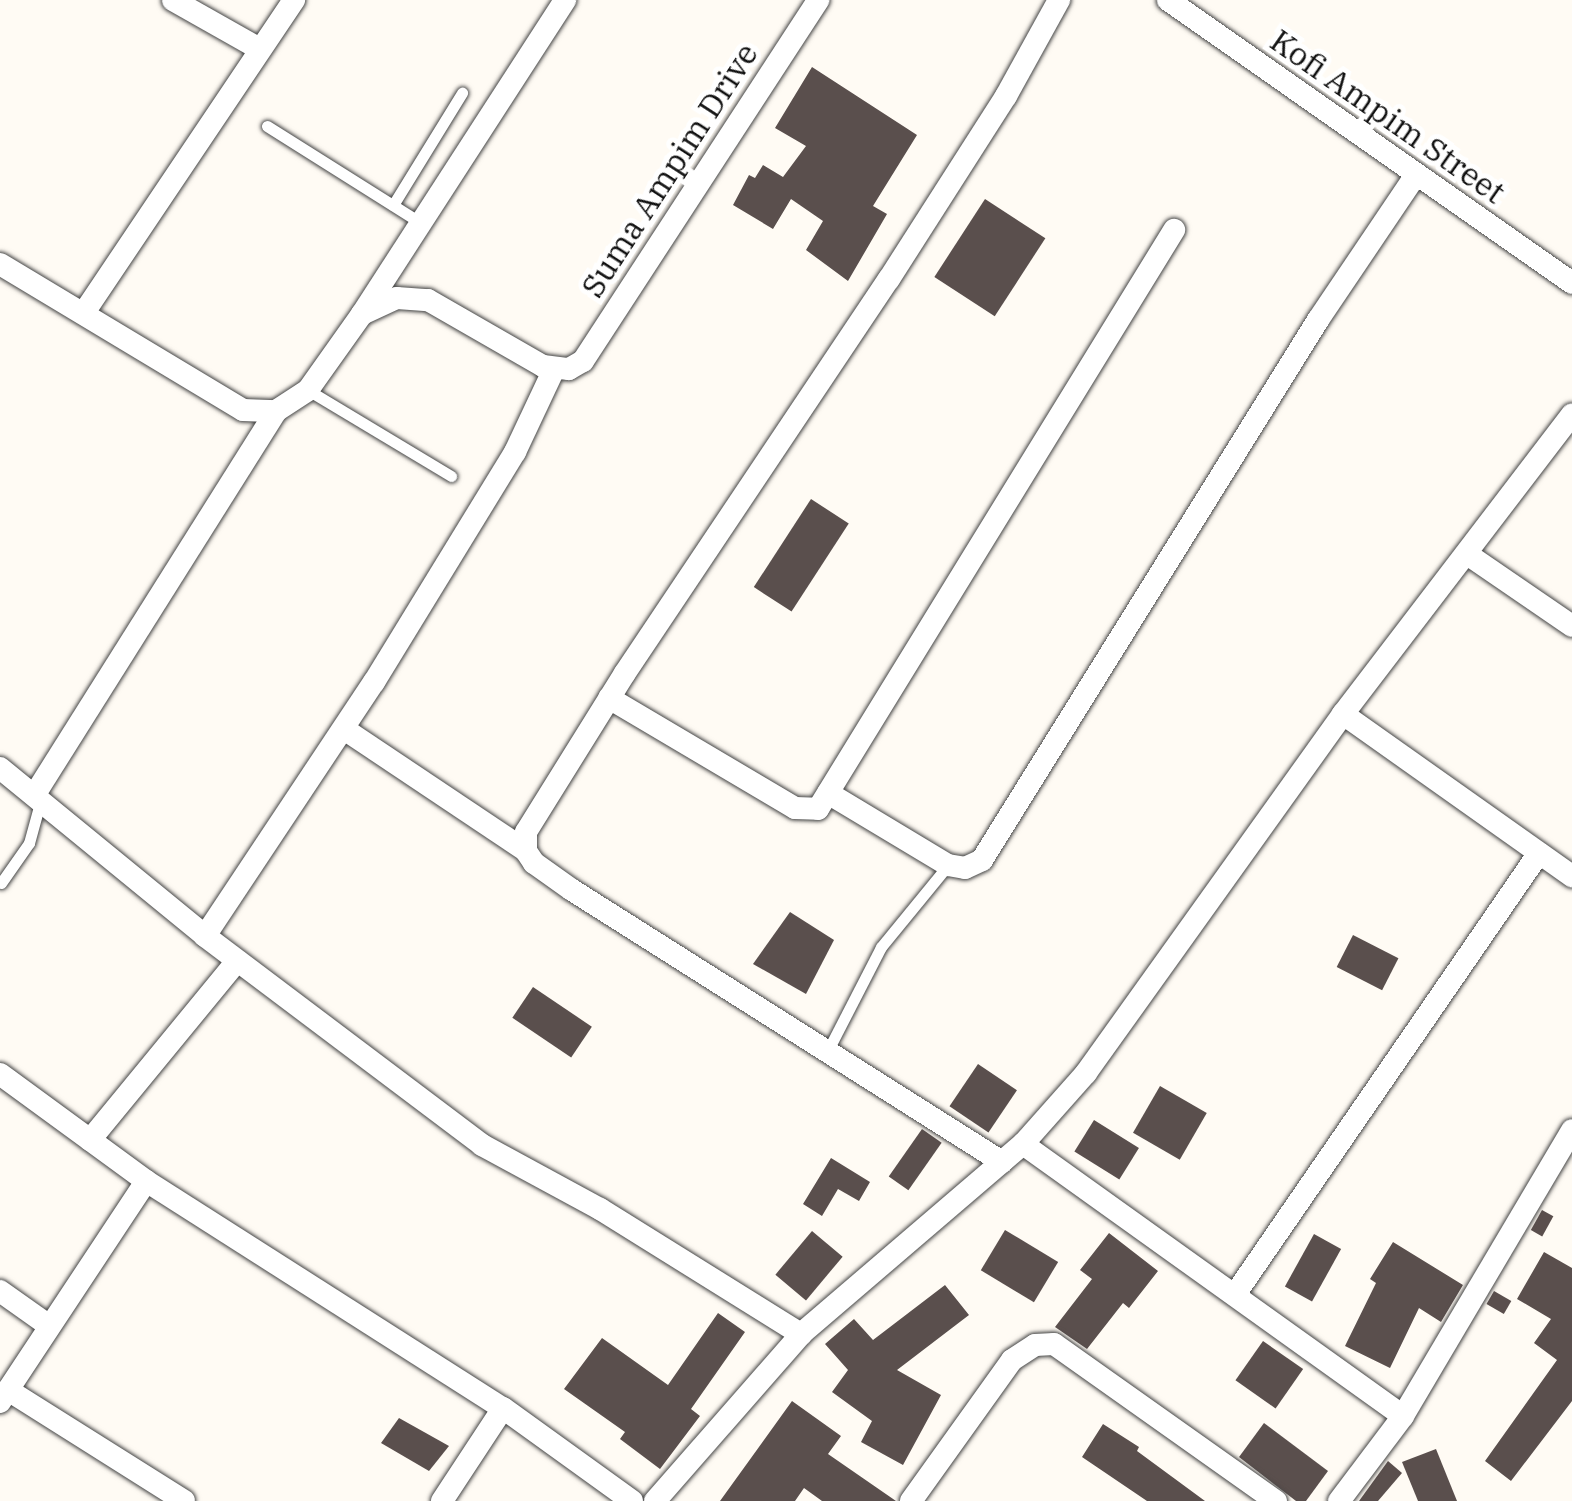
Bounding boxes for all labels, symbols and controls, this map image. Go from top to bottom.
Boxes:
street label: Kofi Ampim Street [1263,21,1513,211]
street label: Suma Ampim Drive [573,36,765,304]

